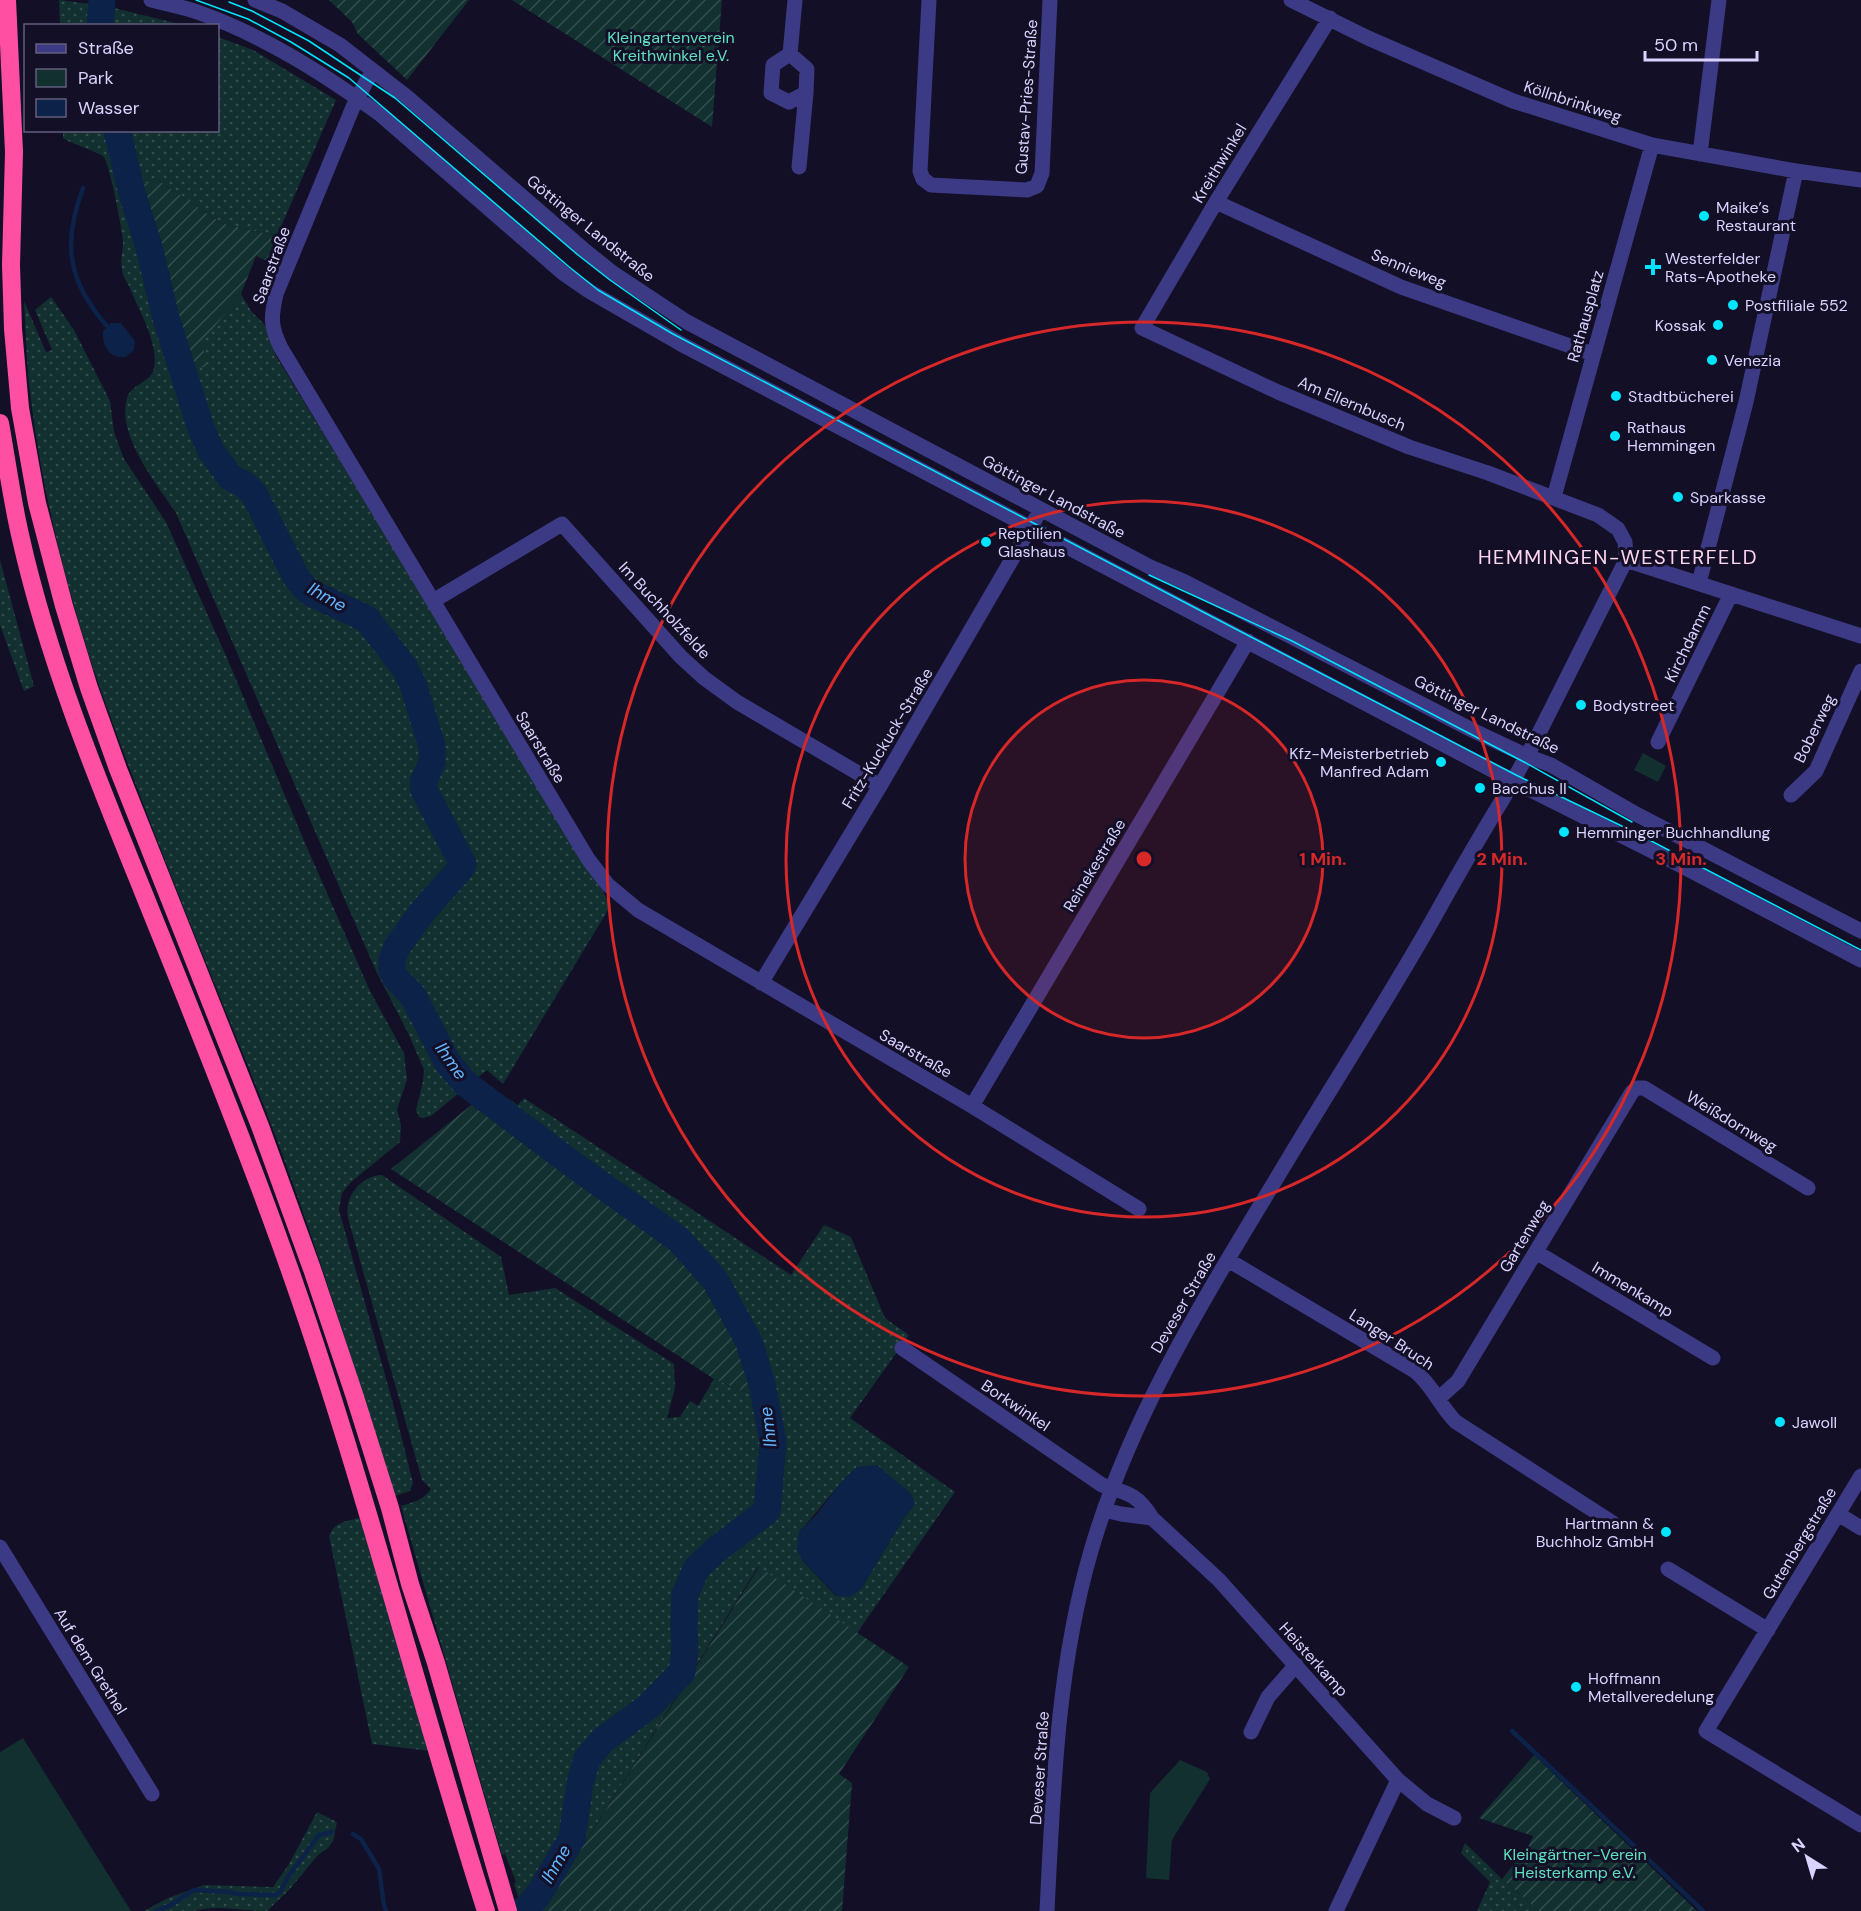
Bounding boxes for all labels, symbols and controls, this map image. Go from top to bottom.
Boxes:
street label: Gustav-Pries-Straße [1011,19,1042,175]
legend [24,24,219,132]
scale bar [1645,24,1758,62]
park label: Kleingartenverein Kreithwinkel e.V. [607,27,735,66]
text: 50 m [1654,33,1698,57]
text: Straße [78,36,134,60]
text: Park [78,66,114,90]
street label: Köllnbrinkweg [1521,76,1624,127]
text: Wasser [78,96,140,120]
street label: Kreithwinkel [1188,120,1251,207]
street label: Göttinger Landstraße [522,170,659,287]
place label: Maike’s Restaurant [1716,197,1796,236]
marker: Maike’s Restaurant [1697,209,1711,223]
street label: Saarstraße [248,224,295,307]
street label: Sennieweg [1368,244,1450,293]
place label: Westerfelder Rats-Apotheke [1665,248,1776,287]
marker: Westerfelder Rats-Apotheke [1646,260,1660,274]
street label: Rathausplatz [1562,268,1609,365]
place label: Postfiliale 552 [1745,295,1848,316]
marker: Postfiliale 552 [1726,298,1740,312]
place label: Kossak [1655,315,1706,336]
marker: Kossak [1711,318,1725,332]
place label: Venezia [1724,350,1781,371]
marker: Venezia [1705,353,1719,367]
street label: Am Ellernbusch [1295,371,1409,436]
place label: Stadtbücherei [1628,386,1734,407]
marker: Stadtbücherei [1609,389,1623,403]
place label: Rathaus Hemmingen [1627,417,1715,456]
marker: Rathaus Hemmingen [1608,429,1622,443]
street label: Göttinger Landstraße [979,450,1129,543]
place label: Sparkasse [1690,487,1766,508]
marker: Sparkasse [1671,490,1685,504]
place label: Reptilien Glashaus [998,523,1066,562]
marker: Reptilien Glashaus [979,535,993,549]
district label: HEMMINGEN-WESTERFELD [1478,544,1758,570]
street label: Im Buchholzfelde [614,557,715,664]
water label: Ihme [303,577,351,617]
street label: Kirchdamm [1660,601,1715,686]
street label: Fritz-Kuckuck-Straße [837,664,938,813]
street label: Göttinger Landstraße [1411,670,1563,759]
street label: Boberweg [1789,690,1840,766]
place label: Bodystreet [1593,695,1674,716]
marker: Bodystreet [1574,698,1588,712]
street label: Saarstraße [511,707,570,787]
place label: Kfz-Meisterbetrieb Manfred Adam [1289,743,1429,782]
marker: Kfz-Meisterbetrieb Manfred Adam [1434,755,1448,769]
place label: Bacchus II [1492,778,1567,799]
marker: Bacchus II [1473,781,1487,795]
street label: Reinekestraße [1058,815,1130,916]
place label: Hemminger Buchhandlung [1576,822,1771,843]
marker: Hemminger Buchhandlung [1557,825,1571,839]
text: 1 Min. [1299,847,1347,871]
text: 2 Min. [1476,847,1528,871]
text: 3 Min. [1655,847,1707,871]
centre of rings [1134,849,1154,869]
street label: Saarstraße [876,1024,956,1083]
water label: Ihme [429,1037,473,1085]
street label: Weißdornweg [1682,1086,1781,1157]
street label: Gartenweg [1495,1196,1554,1276]
street label: Deveser Straße [1146,1248,1221,1357]
street label: Immenkamp [1588,1257,1677,1322]
street label: Langer Bruch [1345,1304,1438,1375]
street label: Borkwinkel [977,1375,1054,1436]
water label: Ihme [754,1405,782,1449]
place label: Jawoll [1792,1412,1837,1433]
marker: Jawoll [1773,1415,1787,1429]
street label: Gutenbergstraße [1758,1483,1841,1603]
place label: Hartmann & Buchholz GmbH [1536,1513,1654,1552]
marker: Hartmann & Buchholz GmbH [1659,1525,1673,1539]
street label: Auf dem Grethel [49,1604,132,1718]
street label: Heisterkamp [1275,1618,1353,1701]
place label: Hoffmann Metallveredelung [1588,1668,1714,1707]
marker: Hoffmann Metallveredelung [1569,1680,1583,1694]
street label: Deveser Straße [1025,1711,1054,1826]
north arrow [1777,1827,1837,1887]
text: N [1787,1834,1809,1857]
water label: Ihme [535,1840,577,1888]
park label: Kleingärtner-Verein Heisterkamp e.V. [1503,1844,1647,1883]

